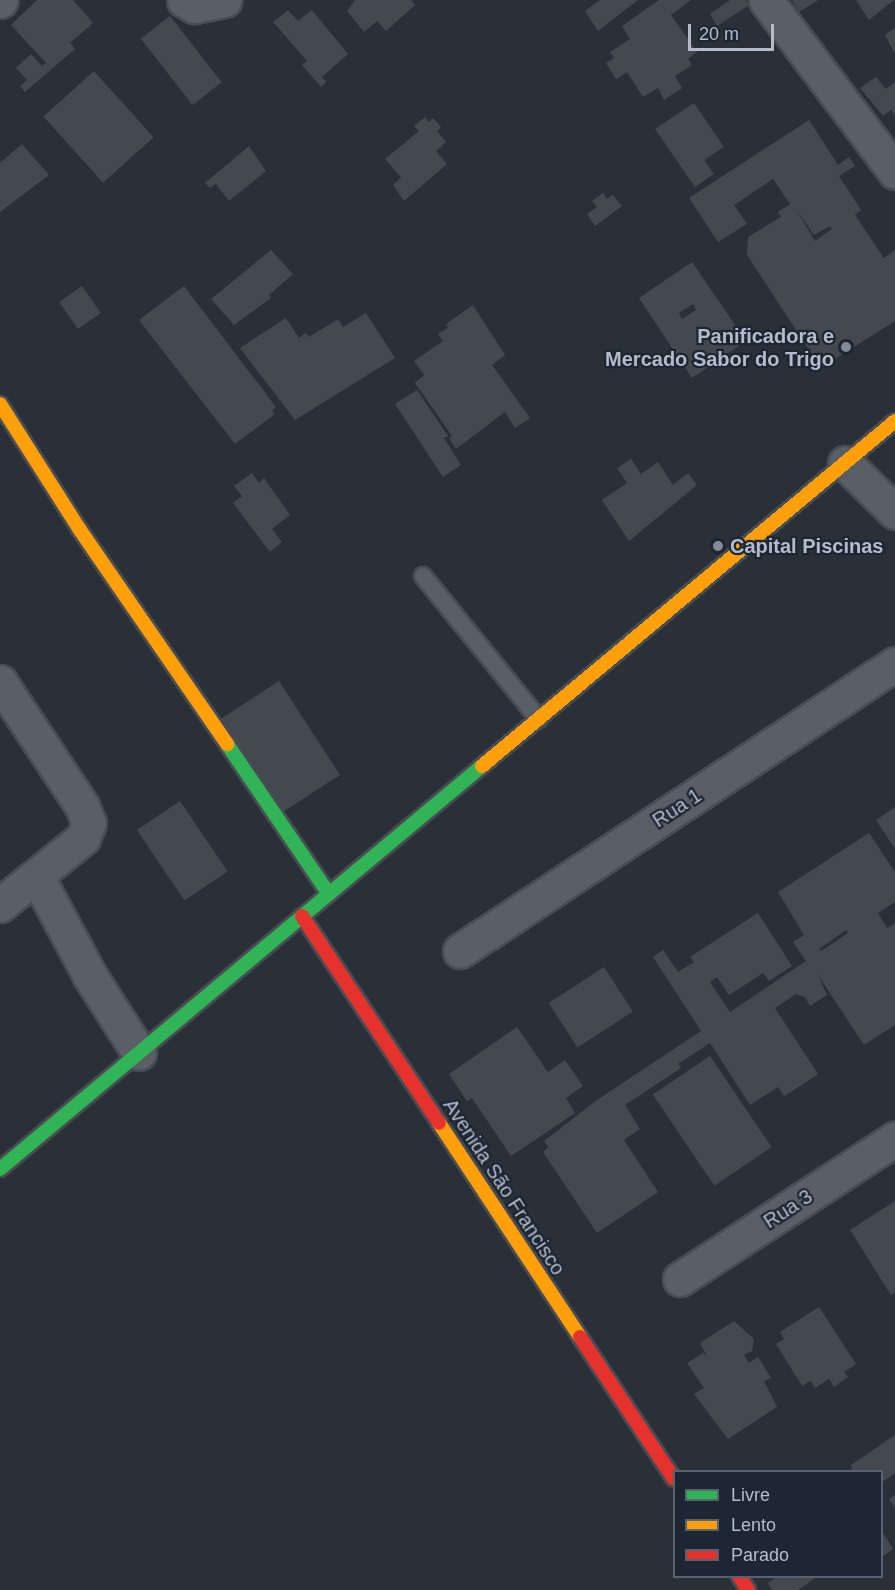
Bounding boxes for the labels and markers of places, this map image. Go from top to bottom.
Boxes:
place label: Panificadora e Mercado Sabor do Trigo [605,324,834,371]
marker: Panificadora e Mercado Sabor do Trigo [839,340,853,354]
place label: Capital Piscinas [730,534,883,558]
marker: Capital Piscinas [711,539,725,553]

